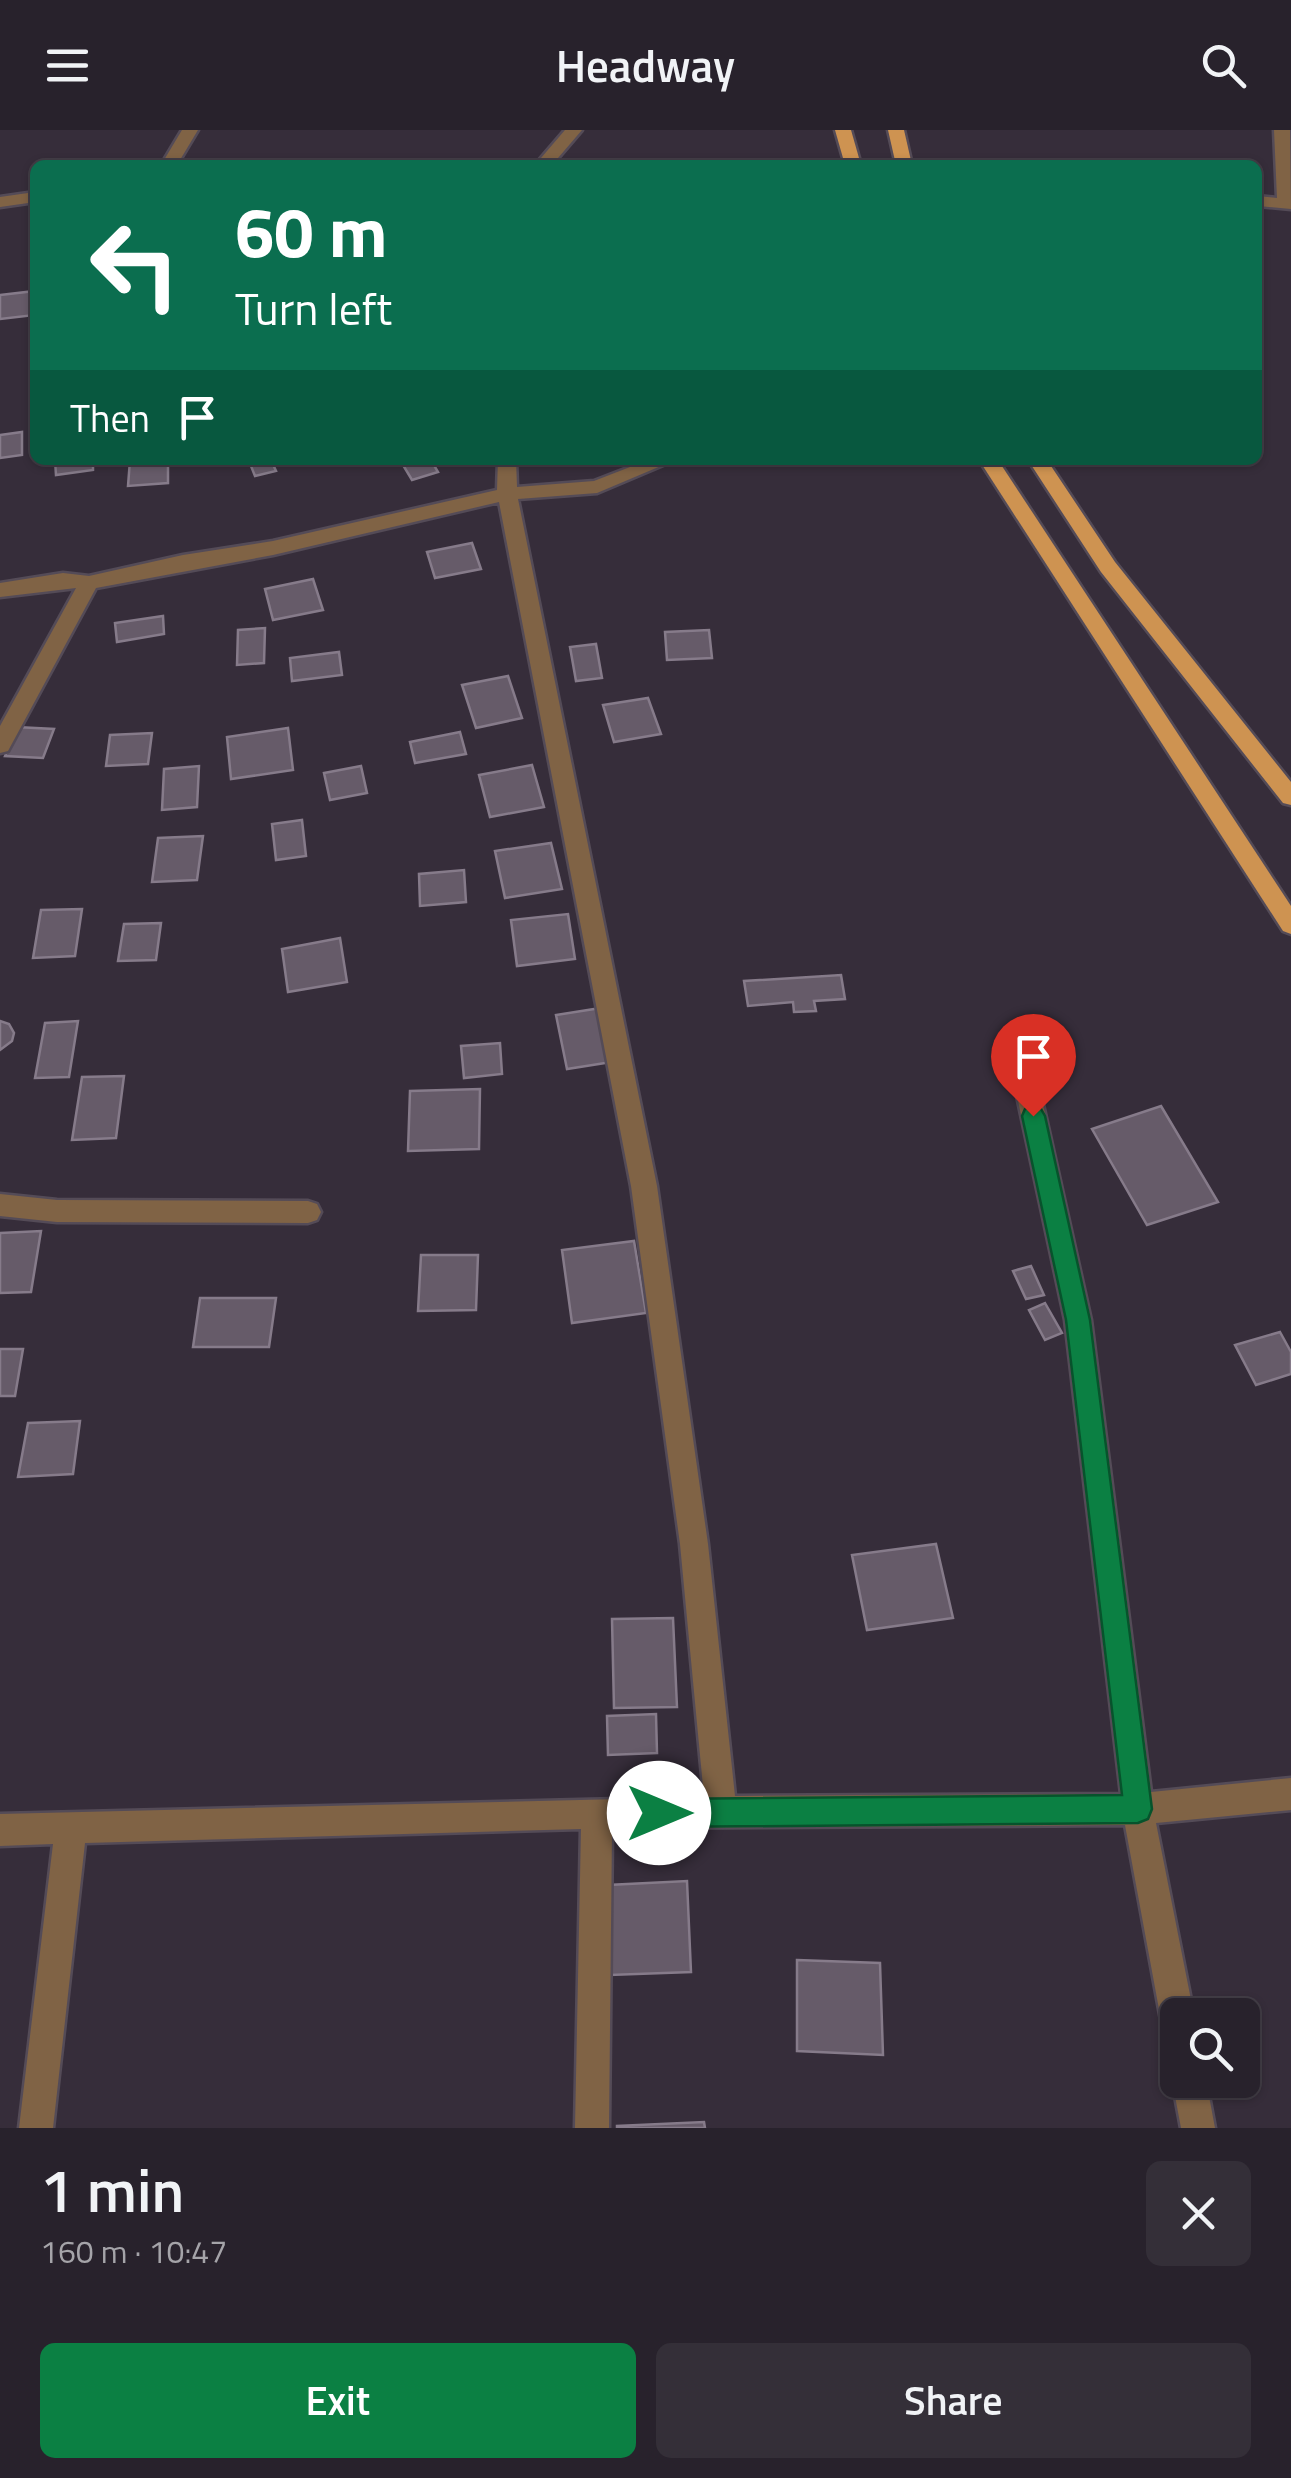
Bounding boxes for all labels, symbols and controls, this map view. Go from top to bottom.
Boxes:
text: Headway [556,31,735,99]
icon: menu [40,38,95,93]
icon: search [1196,38,1251,93]
text: 60 m [235,178,388,284]
icon: left [70,200,200,330]
text: Turn left [235,274,392,342]
text: Then [70,389,150,447]
icon: arrive [170,390,225,445]
pin [991,1014,1076,1117]
icon: arrive [1006,1029,1061,1084]
position arrow [607,1761,711,1865]
map controls [1160,1998,1260,2098]
button: search [1160,1998,1260,2098]
text: 1 min [40,2144,184,2235]
button: close [1146,2161,1251,2266]
text: 160 m · 10:47 [40,2227,227,2275]
button: Exit [40,2343,636,2458]
button: Share [656,2343,1251,2458]

